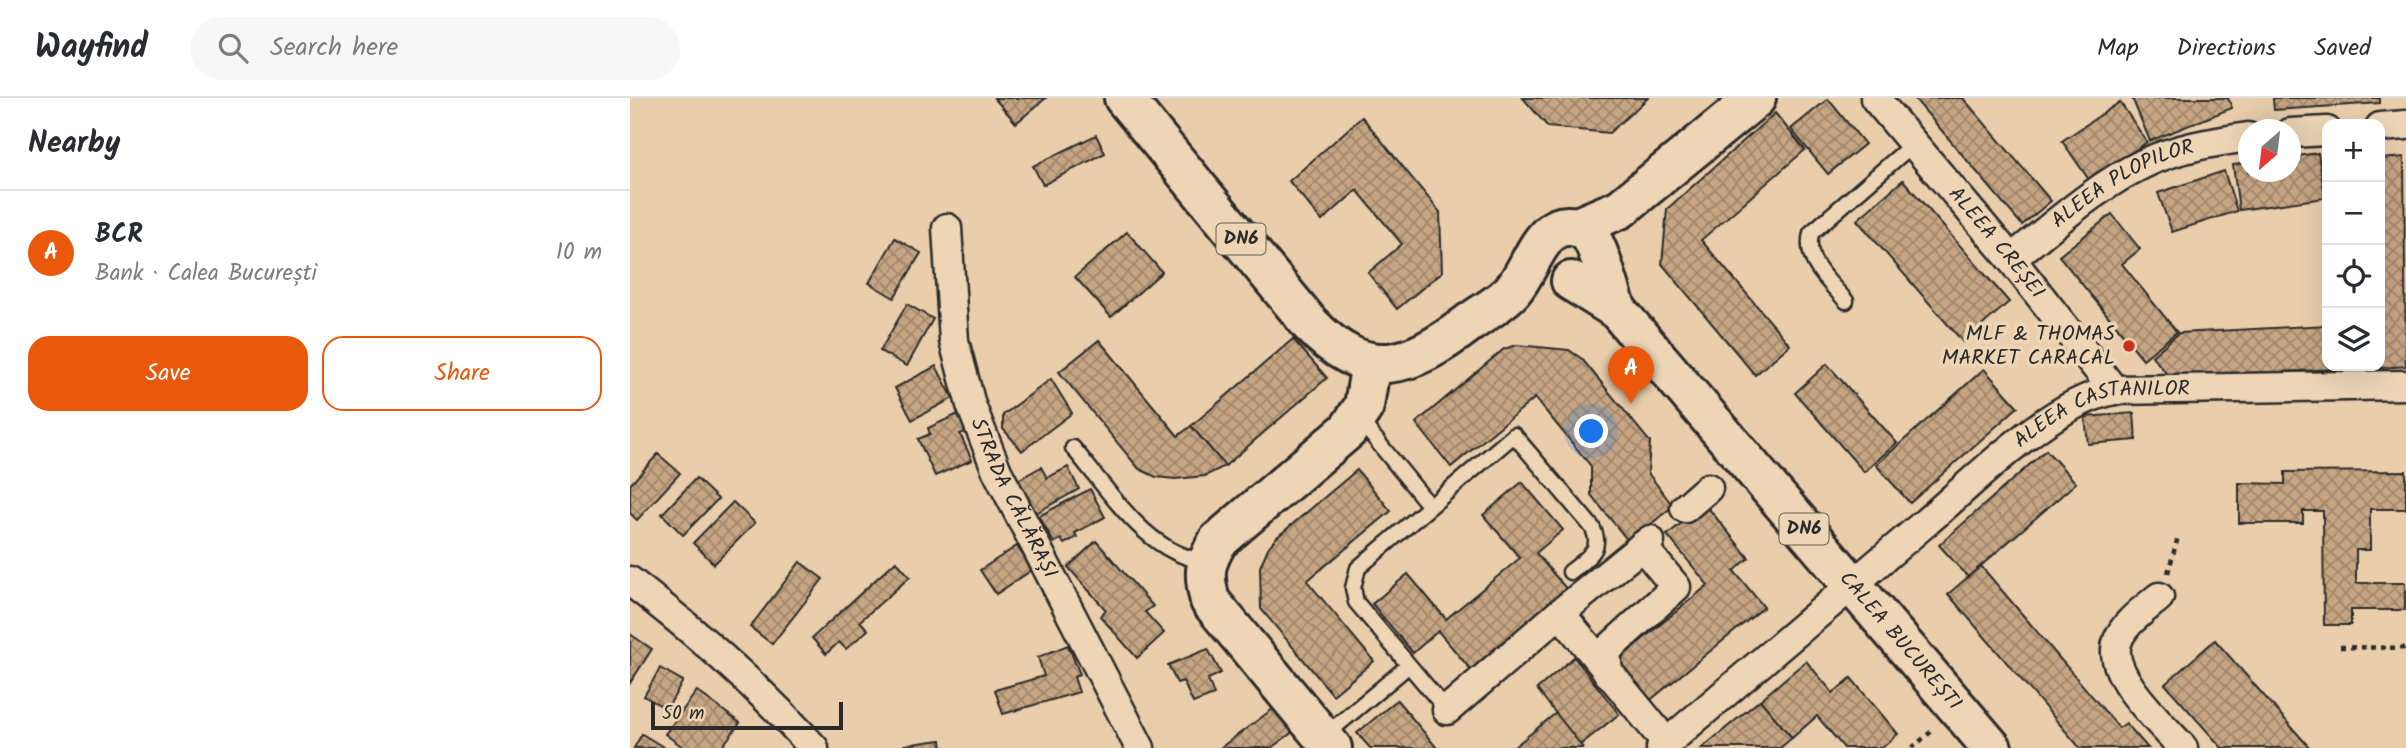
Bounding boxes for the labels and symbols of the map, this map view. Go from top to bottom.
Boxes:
north arrow [2238,119,2301,182]
street label: ALEEA PLOPILOR [2044,131,2197,237]
street label: ALEEA CREȘEI [1940,179,2053,306]
road number: DN6 [1216,223,1266,254]
place label: MLF & THOMAS MARKET CARACAL [1942,318,2115,375]
marker: MLF & THOMAS MARKET CARACAL [2121,338,2137,354]
pin: A [1608,346,1654,404]
street label: ALEEA CASTANILOR [2006,372,2190,456]
street label: STRADA CĂLĂRAȘI [961,413,1066,584]
your location [1574,414,1608,448]
road number: DN6 [1780,514,1828,544]
street label: CALEA BUCUREȘTI [1831,564,1970,718]
scale bar [651,699,844,731]

